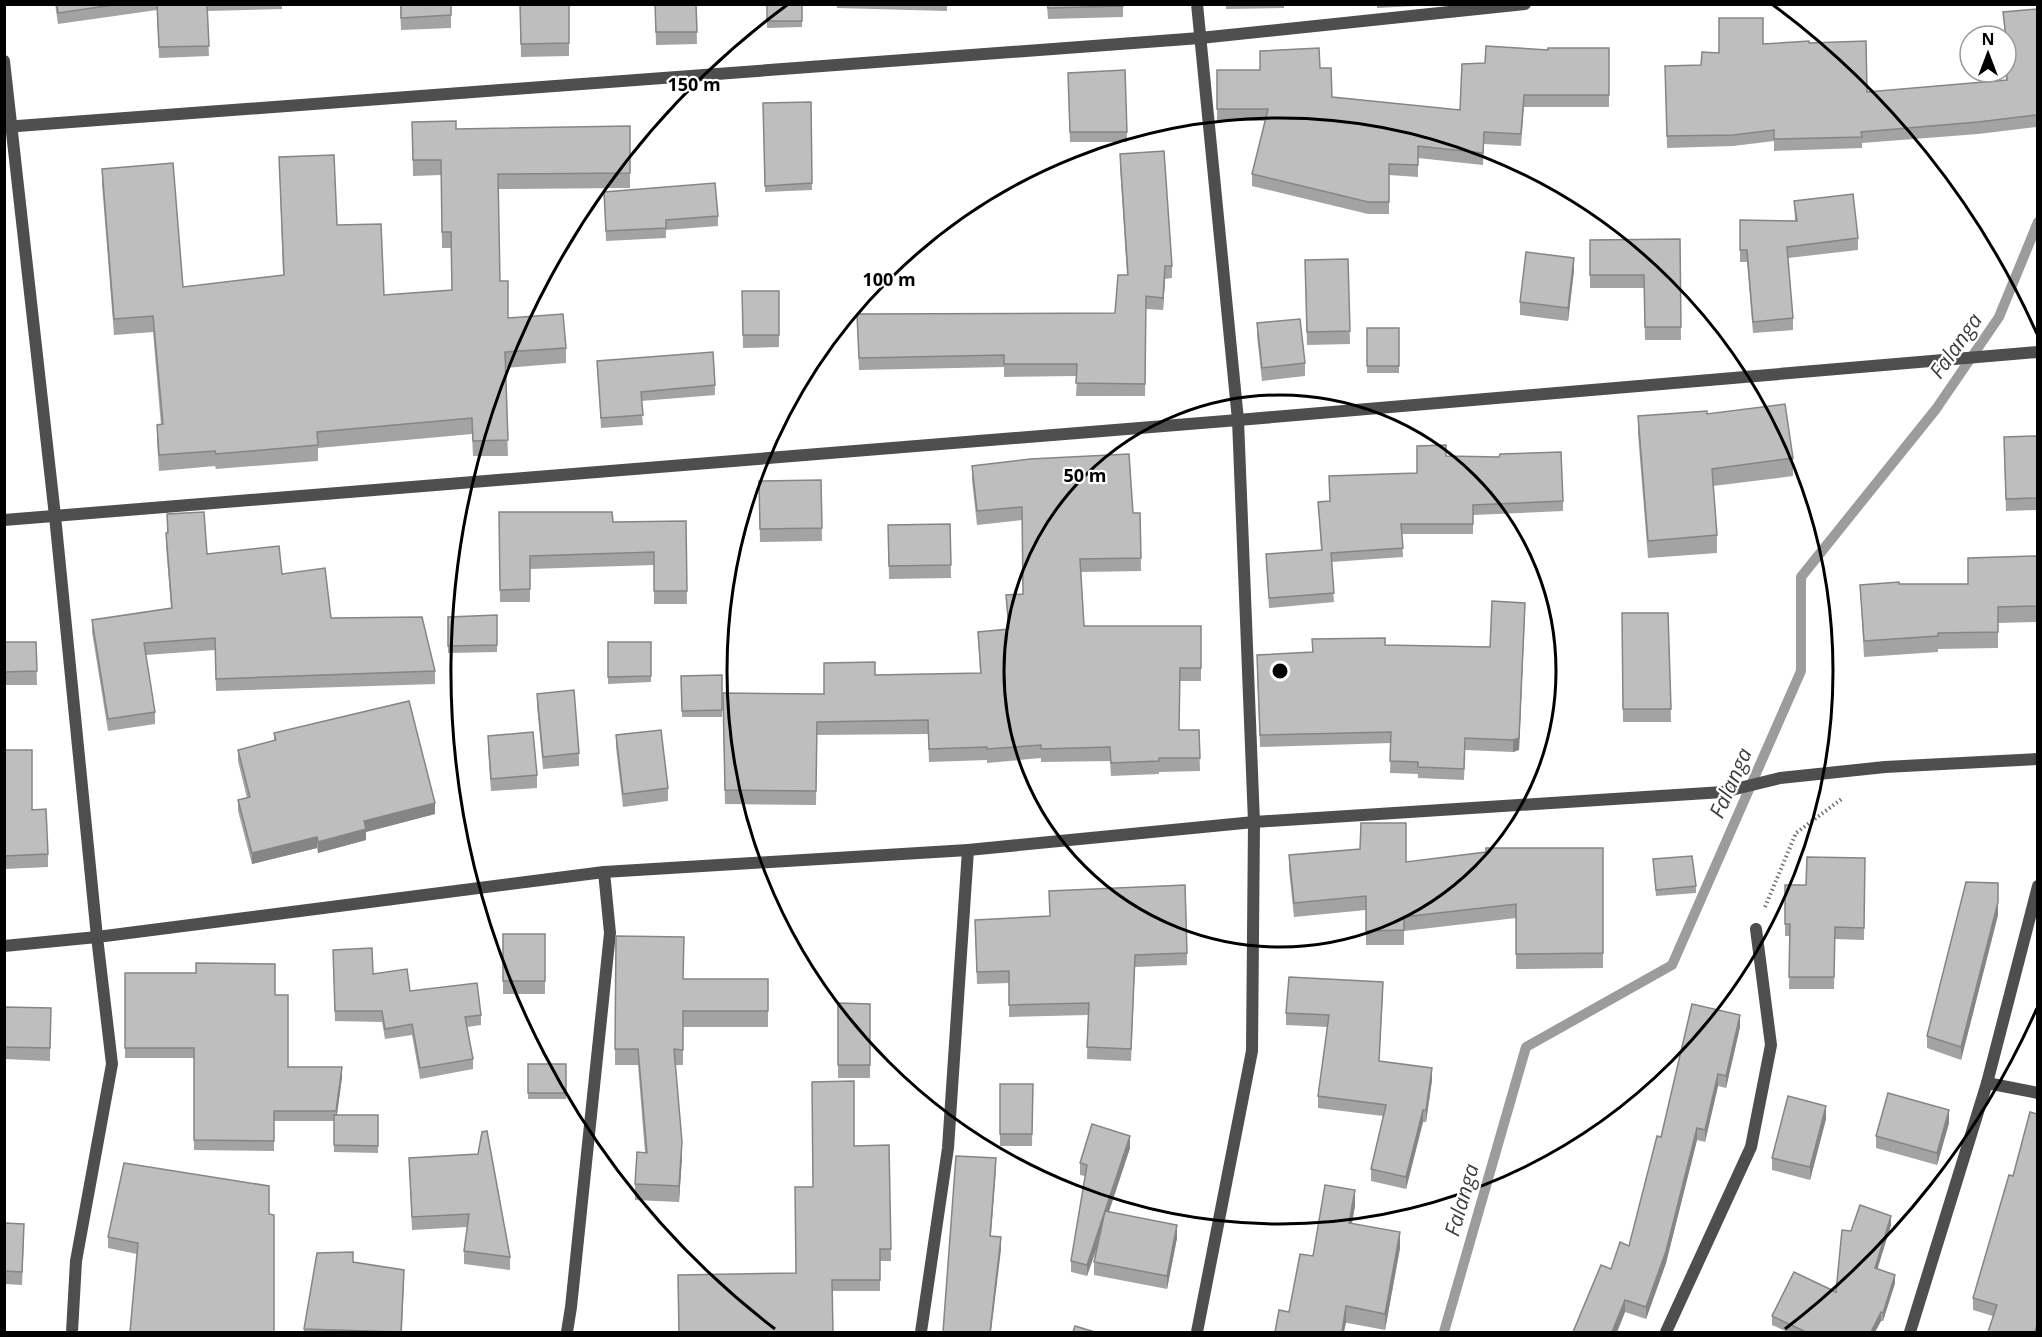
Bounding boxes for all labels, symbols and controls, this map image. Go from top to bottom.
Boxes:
north arrow [1958,24,2018,84]
text: N [1981,28,1995,50]
text: 150 m [667,72,721,96]
text: 100 m [862,267,916,291]
water label: Falanga [1922,307,1988,384]
text: 50 m [1064,463,1106,487]
centre of rings [1270,661,1290,681]
water label: Falanga [1702,743,1758,822]
water label: Falanga [1437,1160,1485,1239]

